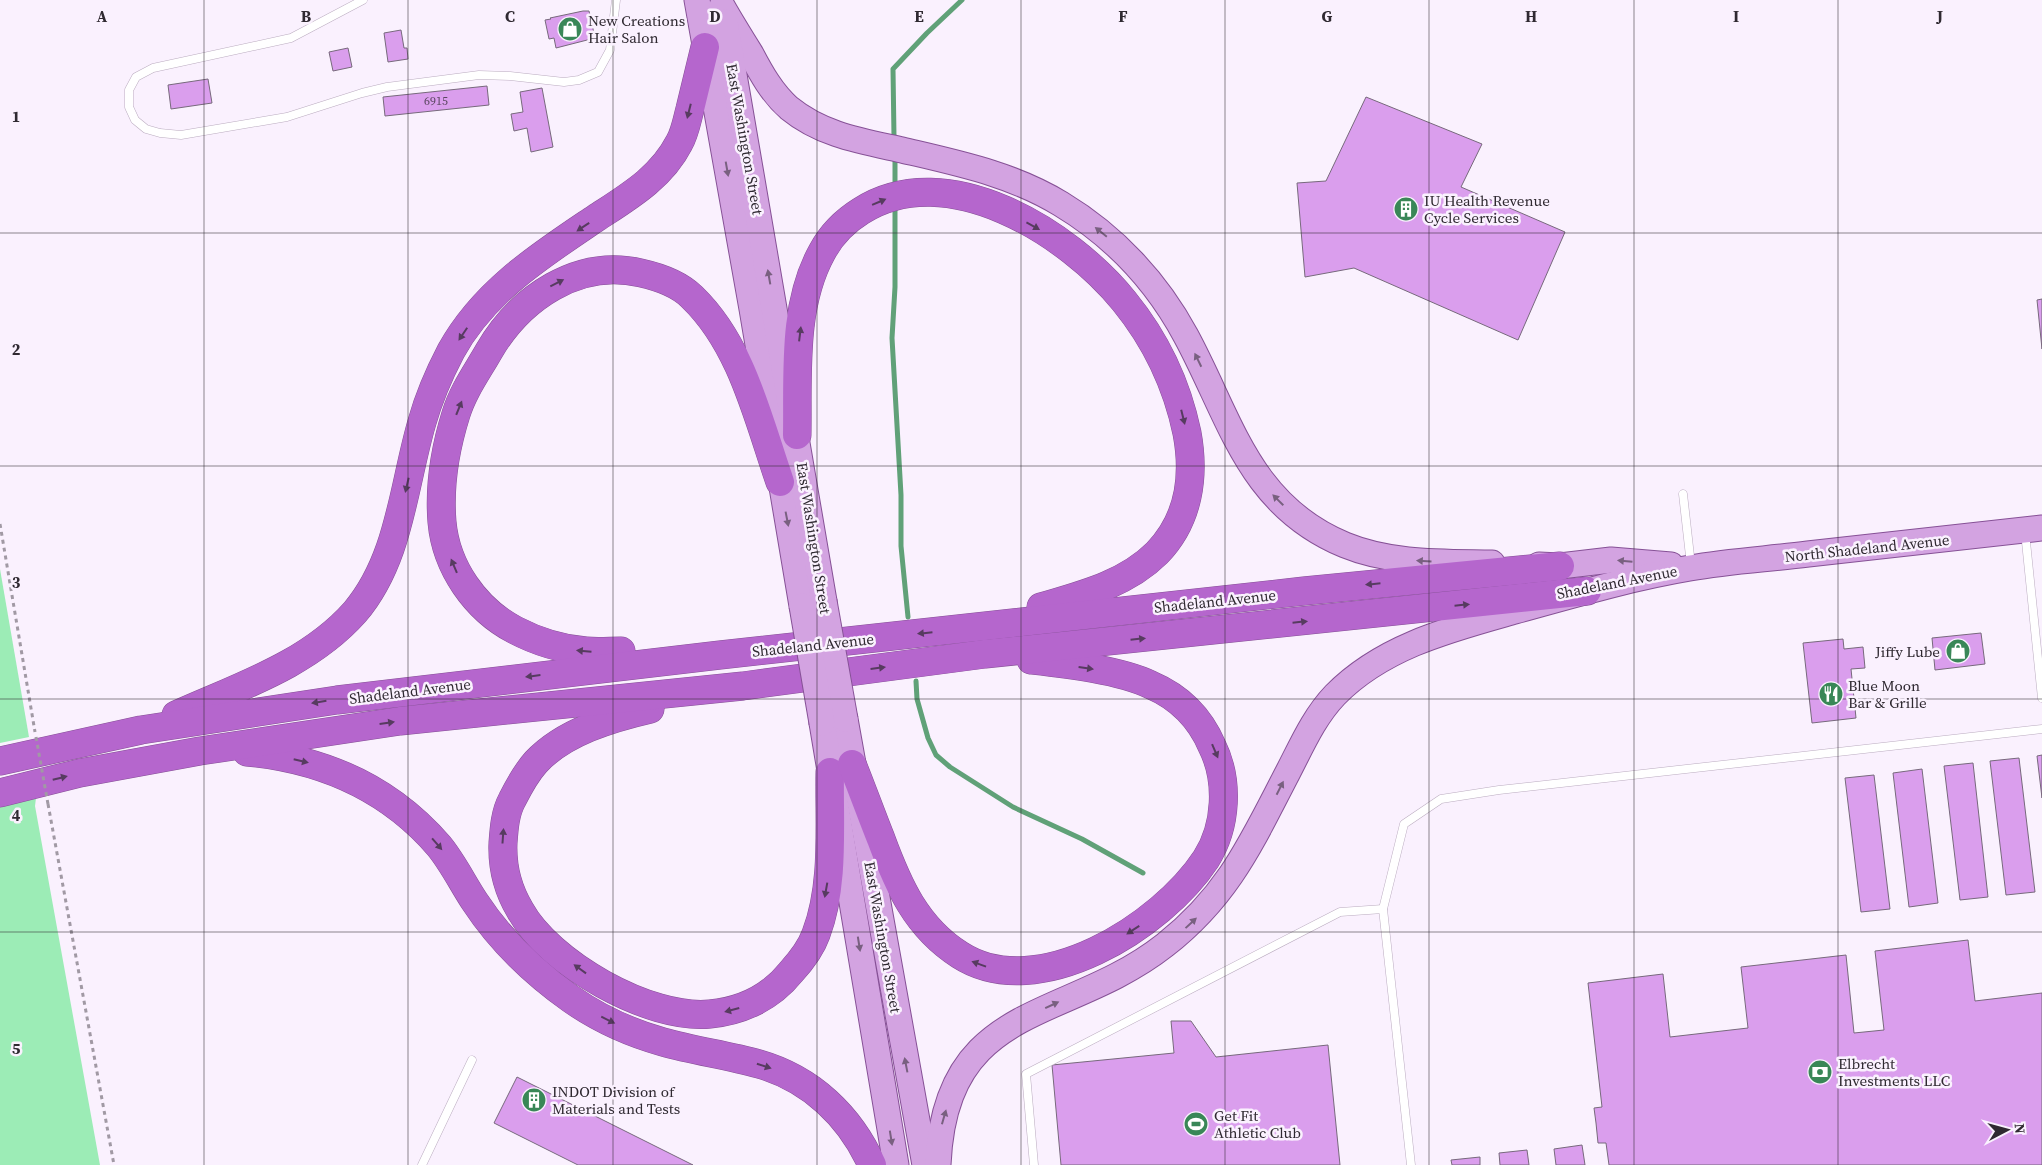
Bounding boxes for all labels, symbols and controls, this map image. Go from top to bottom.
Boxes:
text: A [97,5,108,27]
text: B [301,5,312,27]
text: C [505,5,515,27]
text: D [709,5,721,27]
text: E [914,5,924,27]
text: F [1118,5,1128,27]
text: G [1322,5,1333,27]
text: H [1525,5,1537,27]
text: I [1733,5,1739,27]
text: J [1936,5,1943,27]
place label: New Creations Hair Salon [588,10,685,48]
shop icon: New Creations Hair Salon [557,16,583,42]
street label: East Washington Street [721,62,769,216]
house number: 6915 [424,93,448,109]
one-way arrow [685,104,693,119]
text: 1 [12,105,20,127]
one-way arrow [723,161,731,177]
place label: IU Health Revenue Cycle Services [1424,190,1550,228]
building icon: IU Health Revenue Cycle Services [1393,196,1419,222]
one-way arrow [872,197,886,205]
one-way arrow [1027,221,1040,230]
one-way arrow [576,222,590,232]
one-way arrow [1095,226,1108,237]
one-way arrow [764,268,772,284]
one-way arrow [550,279,564,287]
one-way arrow [796,325,804,341]
one-way arrow [458,327,468,341]
text: 2 [12,338,21,360]
one-way arrow [1194,353,1202,367]
one-way arrow [455,401,463,415]
one-way arrow [1179,409,1187,424]
street label: East Washington Street [792,461,836,615]
one-way arrow [403,478,411,493]
one-way arrow [1272,494,1284,506]
one-way arrow [783,511,791,526]
street label: North Shadeland Avenue [1784,529,1951,567]
one-way arrow [1416,556,1432,564]
one-way arrow [1617,557,1633,565]
one-way arrow [450,559,458,573]
street label: Shadeland Avenue [1555,560,1679,604]
text: 3 [12,571,21,593]
one-way arrow [1364,580,1380,588]
street label: Shadeland Avenue [1153,584,1277,618]
one-way arrow [1454,601,1470,609]
one-way arrow [1292,618,1308,626]
street label: Shadeland Avenue [751,628,875,662]
one-way arrow [917,629,933,637]
one-way arrow [1131,635,1147,643]
shop icon: Jiffy Lube [1945,638,1971,664]
place label: Jiffy Lube [1874,641,1940,662]
one-way arrow [576,646,592,654]
one-way arrow [871,664,887,672]
one-way arrow [1078,665,1094,673]
one-way arrow [524,672,540,680]
street label: Shadeland Avenue [348,673,472,709]
place label: Blue Moon Bar & Grille [1848,675,1927,713]
restaurant icon: Blue Moon Bar & Grille [1818,681,1844,707]
one-way arrow [311,699,327,707]
one-way arrow [379,719,395,727]
one-way arrow [1211,744,1219,758]
one-way arrow [293,757,308,765]
one-way arrow [53,774,68,782]
one-way arrow [1276,781,1284,796]
text: 4 [12,804,21,826]
one-way arrow [500,828,508,844]
one-way arrow [431,838,442,851]
street label: East Washington Street [859,860,907,1014]
one-way arrow [822,883,830,899]
one-way arrow [1184,917,1196,929]
one-way arrow [1126,925,1139,935]
one-way arrow [855,936,863,952]
one-way arrow [972,960,987,967]
one-way arrow [573,964,587,974]
one-way arrow [1045,1001,1059,1009]
one-way arrow [724,1006,739,1014]
one-way arrow [601,1016,616,1024]
text: 5 [12,1037,21,1059]
place label: Elbrecht Investments LLC [1838,1053,1950,1091]
one-way arrow [902,1057,910,1073]
bank icon: Elbrecht Investments LLC [1807,1059,1833,1085]
one-way arrow [757,1062,772,1070]
place label: INDOT Division of Materials and Tests [552,1081,680,1119]
building icon: INDOT Division of Materials and Tests [521,1087,547,1113]
place label: Get Fit Athletic Club [1214,1105,1301,1143]
north arrow [1982,1105,2032,1155]
one-way arrow [940,1109,948,1124]
sports icon: Get Fit Athletic Club [1183,1111,1209,1137]
text: N [2009,1123,2030,1135]
one-way arrow [888,1131,896,1147]

